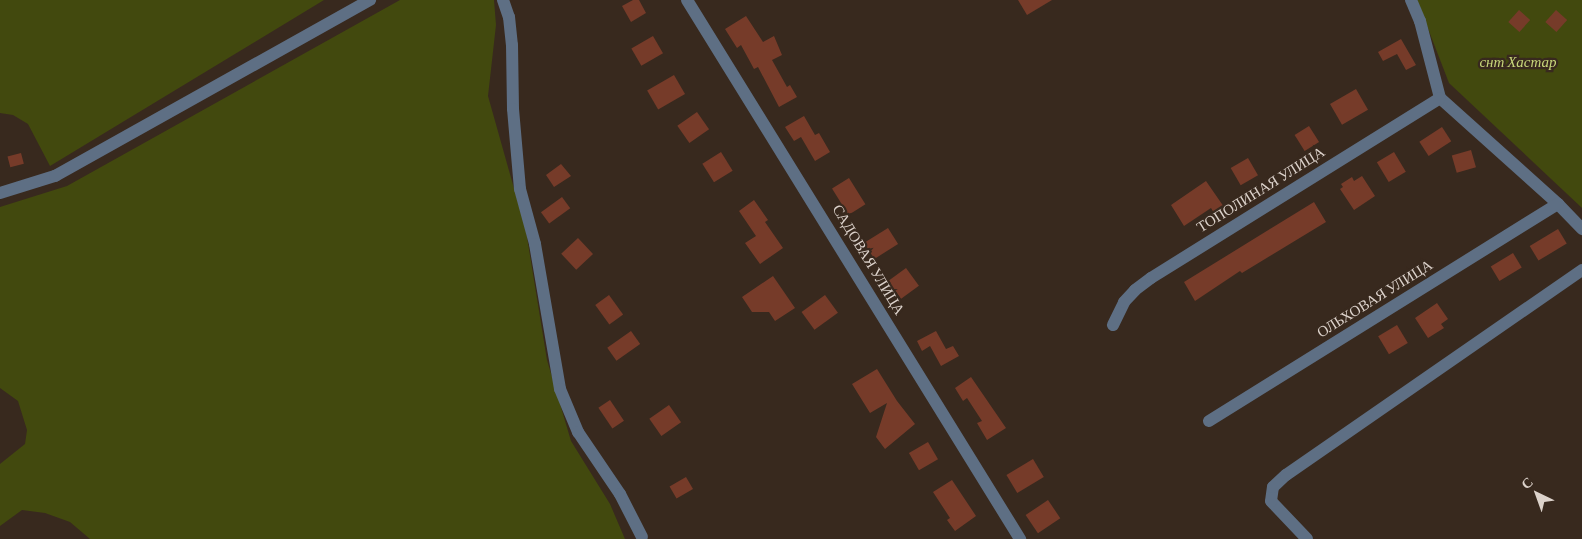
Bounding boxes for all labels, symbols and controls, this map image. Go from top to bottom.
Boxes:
park label: снт Хастар [1479,54,1557,72]
street label: ТОПОЛИНАЯ УЛИЦА [1194,143,1328,237]
street label: САДОВАЯ УЛИЦА [828,202,908,318]
street label: ОЛЬХОВАЯ УЛИЦА [1314,256,1436,342]
north arrow [1512,469,1562,519]
text: С [1518,474,1536,492]

